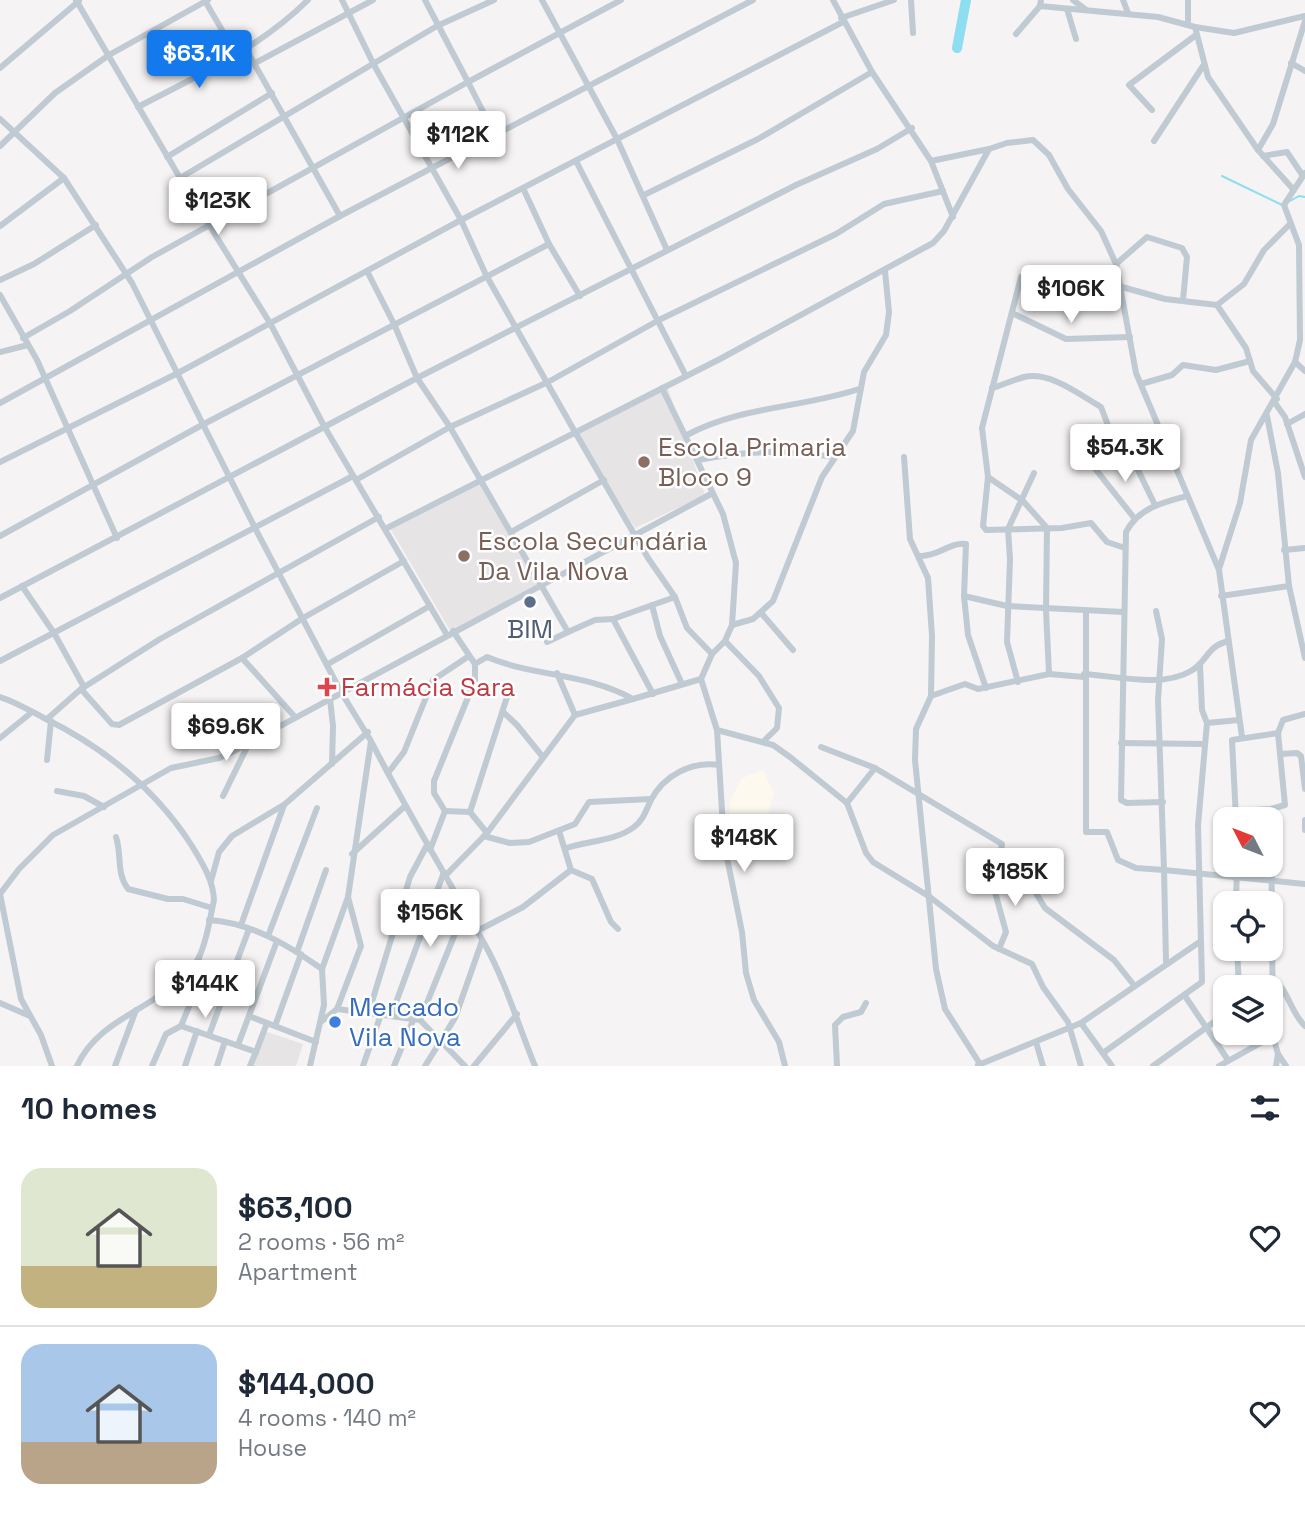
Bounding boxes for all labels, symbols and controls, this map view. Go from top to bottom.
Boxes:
pin: $63.1K [142,31,256,90]
text: $63.1K [163,38,235,68]
pin: $112K [409,111,507,171]
text: $112K [427,119,489,149]
pin: $123K [169,177,267,237]
text: $123K [185,185,251,215]
pin: $106K [1022,266,1120,325]
text: $106K [1037,273,1105,303]
pin: $54.3K [1068,424,1182,484]
place label: Escola Primaria Bloco 9 [658,430,846,494]
text: $54.3K [1086,432,1164,462]
marker: Escola Primaria Bloco 9 [636,454,652,470]
place label: Escola Secundária Da Vila Nova [478,524,708,588]
marker: Escola Secundária Da Vila Nova [456,548,472,564]
marker: BIM [522,594,538,610]
place label: BIM [507,612,553,646]
place label: Farmácia Sara [341,670,515,704]
marker: Farmácia Sara [319,679,335,695]
pin: $69.6K [169,704,283,763]
text: $69.6K [187,711,265,741]
north arrow [1213,807,1283,877]
map controls [1213,807,1283,1045]
pin: $148K [695,814,793,874]
text: $148K [710,822,778,852]
pin: $185K [966,848,1064,908]
text: $185K [982,856,1048,886]
pin: $156K [381,890,479,949]
button: locate [1213,891,1283,961]
text: $156K [397,897,463,927]
pin: $144K [156,960,254,1020]
text: $144K [171,968,239,998]
button: layers [1213,975,1283,1045]
place label: Mercado Vila Nova [349,990,461,1054]
marker: Mercado Vila Nova [327,1014,343,1030]
text: 10 homes [21,1089,157,1128]
icon: filters [1246,1089,1284,1127]
text: $63,100 [238,1188,353,1227]
icon: home [77,1196,161,1280]
icon: heart [1246,1219,1284,1257]
text: 2 rooms · 56 m² [238,1227,404,1257]
text: Apartment [238,1257,358,1287]
text: $144,000 [238,1364,375,1403]
icon: home [77,1372,161,1456]
icon: heart [1246,1395,1284,1433]
text: 4 rooms · 140 m² [238,1403,416,1433]
text: House [238,1433,307,1463]

